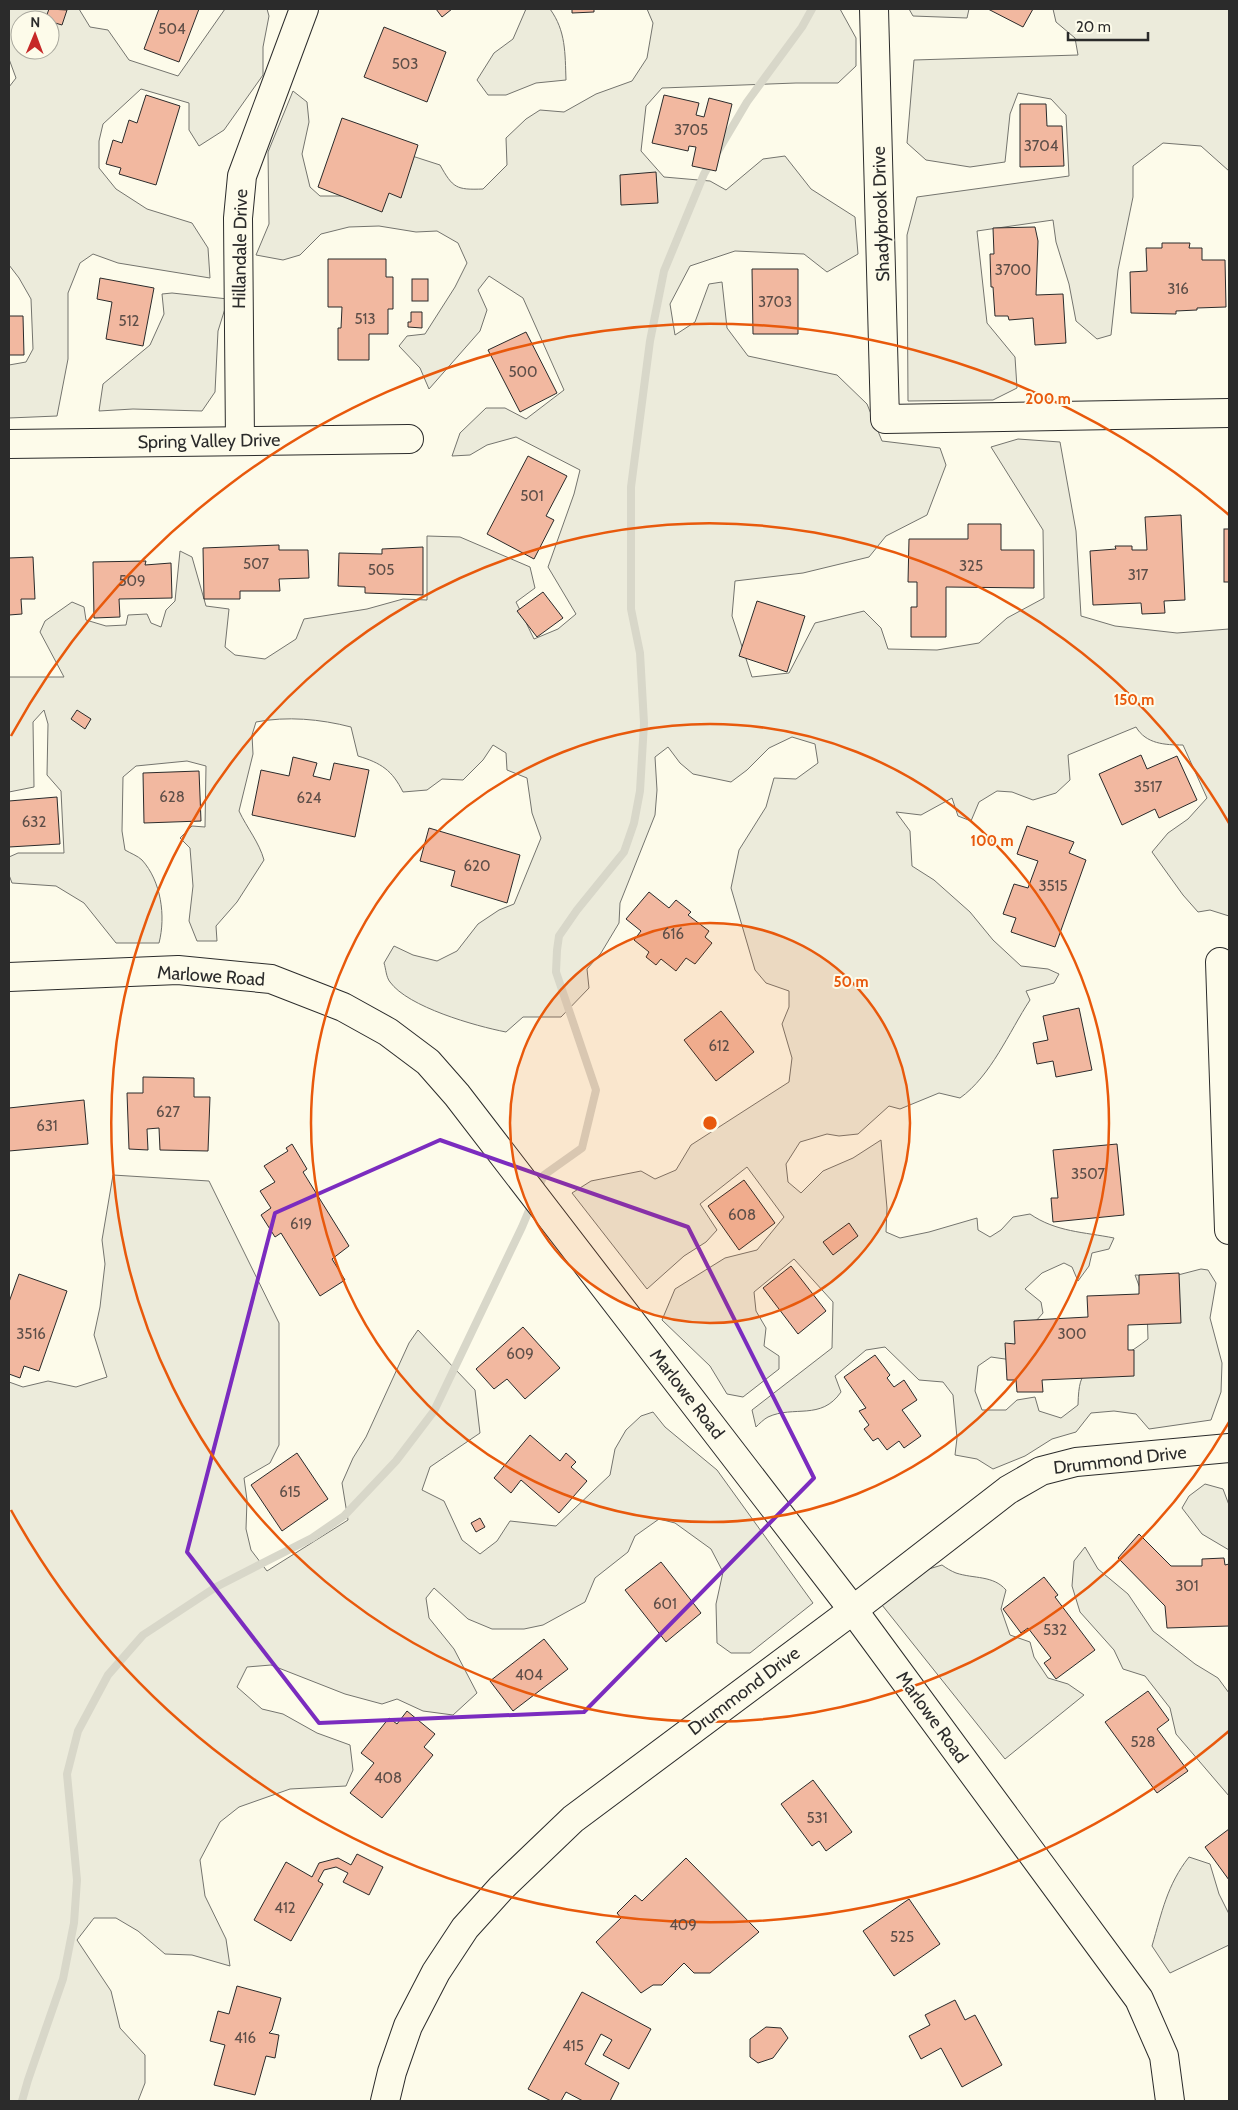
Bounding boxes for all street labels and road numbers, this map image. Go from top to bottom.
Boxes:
street label: Shadybrook Drive [868,146,894,282]
street label: Hillandale Drive [228,189,252,309]
street label: Spring Valley Drive [137,429,281,453]
street label: Marlowe Road [156,961,266,991]
street label: Marlowe Road [645,1345,729,1443]
street label: Drummond Drive [1052,1441,1188,1479]
street label: Drummond Drive [684,1642,804,1740]
street label: Marlowe Road [891,1667,973,1767]

